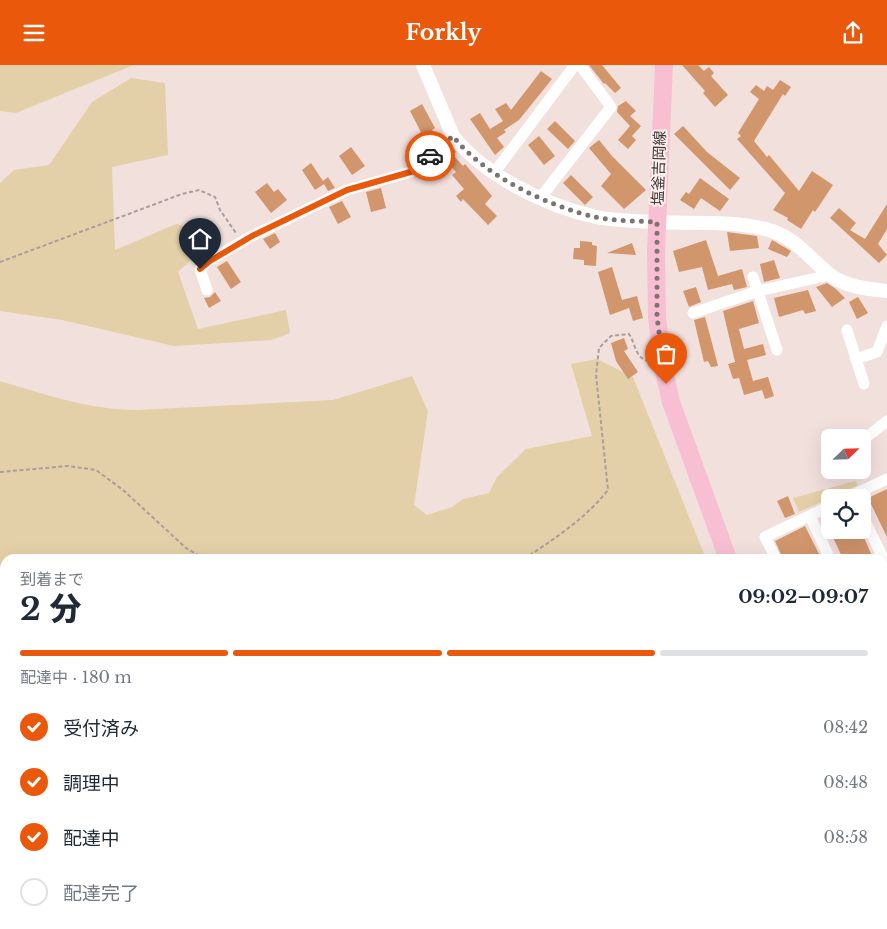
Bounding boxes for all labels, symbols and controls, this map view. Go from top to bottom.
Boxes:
icon: menu [20,19,48,47]
text: Forkly [405,19,482,46]
icon: share [839,19,867,47]
street label: 塩釜吉岡線 [648,130,669,206]
courier [405,131,455,181]
icon: car [416,142,444,170]
pin [179,218,221,269]
icon: home [186,225,214,253]
pin [645,333,687,384]
icon: bag [652,340,680,368]
north arrow [821,429,871,479]
map controls [821,429,871,539]
button: locate [821,489,871,539]
text: 到着まで [20,569,84,589]
text: 09:02–09:07 [738,585,868,608]
text: 2 分 [20,589,81,629]
text: 配達中 · 180 m [20,667,132,687]
icon: check [20,713,48,741]
text: 受付済み [63,717,139,740]
text: 08:42 [823,717,868,737]
icon: check [20,768,48,796]
text: 調理中 [63,772,120,795]
text: 08:48 [823,772,868,792]
icon: check [20,823,48,851]
text: 配達中 [63,827,120,850]
text: 08:58 [824,827,868,847]
text: 配達完了 [63,882,139,905]

